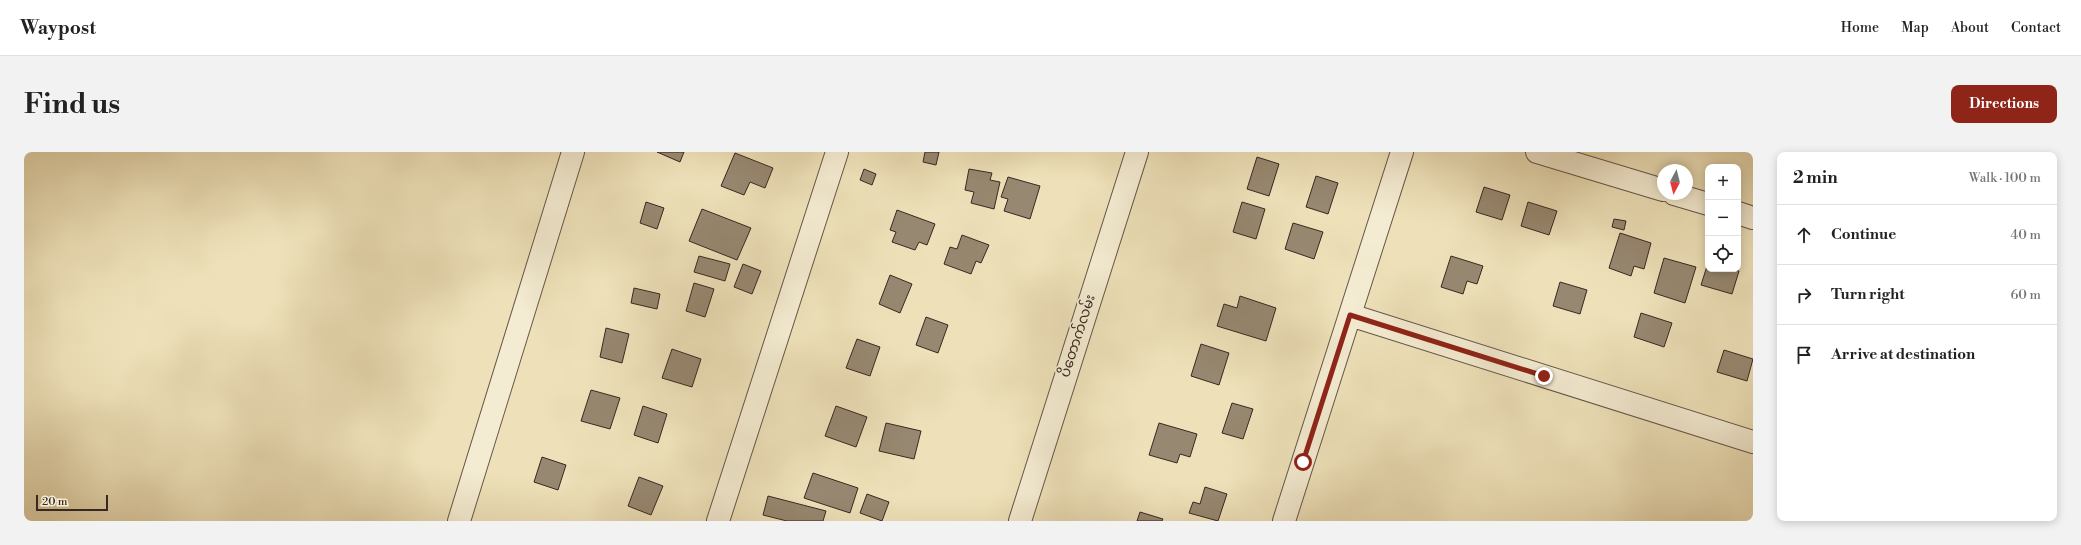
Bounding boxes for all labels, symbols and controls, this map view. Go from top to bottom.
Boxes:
text: Waypost [20,16,96,40]
text: Home [1841,19,1879,37]
text: Map [1901,19,1929,37]
text: About [1951,19,1989,37]
text: Contact [2011,19,2061,37]
button: Directions [1951,85,2057,123]
text: Find us [24,87,120,122]
north arrow [1657,164,1693,200]
map controls [1705,164,1741,272]
button: + [1705,164,1741,200]
text: 2 min [1793,167,1838,189]
text: Walk · 100 m [1969,170,2041,186]
button: − [1705,200,1741,236]
icon: ahead [1793,224,1815,246]
text: Continue [1831,225,1896,244]
text: 40 m [2011,227,2041,243]
button: locate [1705,236,1741,272]
icon: right [1793,284,1815,306]
text: Turn right [1831,285,1905,304]
text: 60 m [2010,287,2041,303]
street label: ပိတောက်လမ်း [1054,292,1100,380]
icon: arrive [1793,344,1815,366]
text: Arrive at destination [1831,345,1975,364]
route end [1535,367,1553,385]
route start [1294,453,1312,471]
scale bar [36,493,108,512]
text: 20 m [42,495,67,509]

